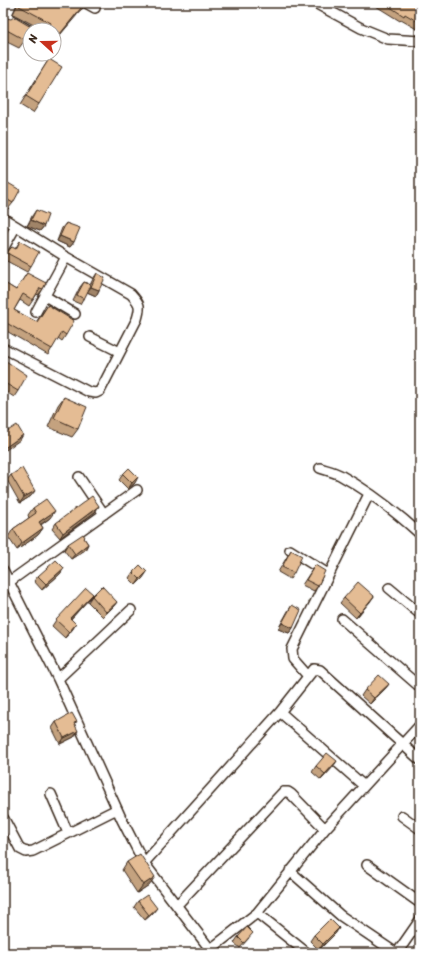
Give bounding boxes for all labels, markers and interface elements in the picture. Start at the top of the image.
north arrow [22,22,62,62]
text: N [23,31,44,46]

